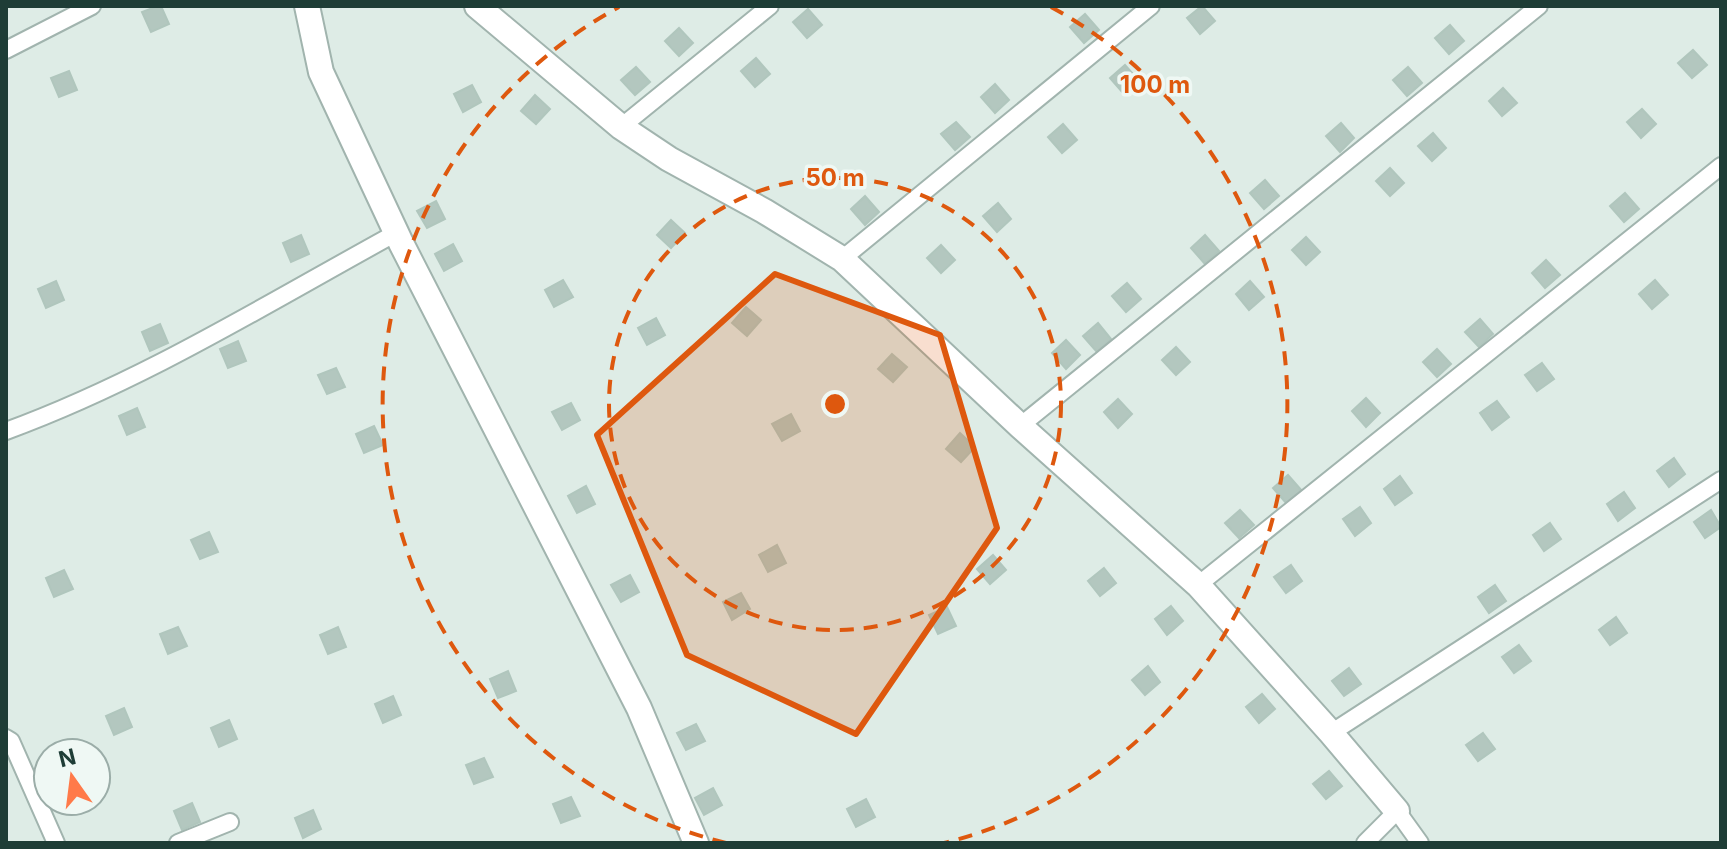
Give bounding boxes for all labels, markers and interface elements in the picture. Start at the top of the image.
text: 100 m [1120,70,1190,99]
text: 50 m [805,163,865,192]
centre of rings [821,390,849,418]
north arrow [32,737,112,817]
text: N [56,743,78,772]

